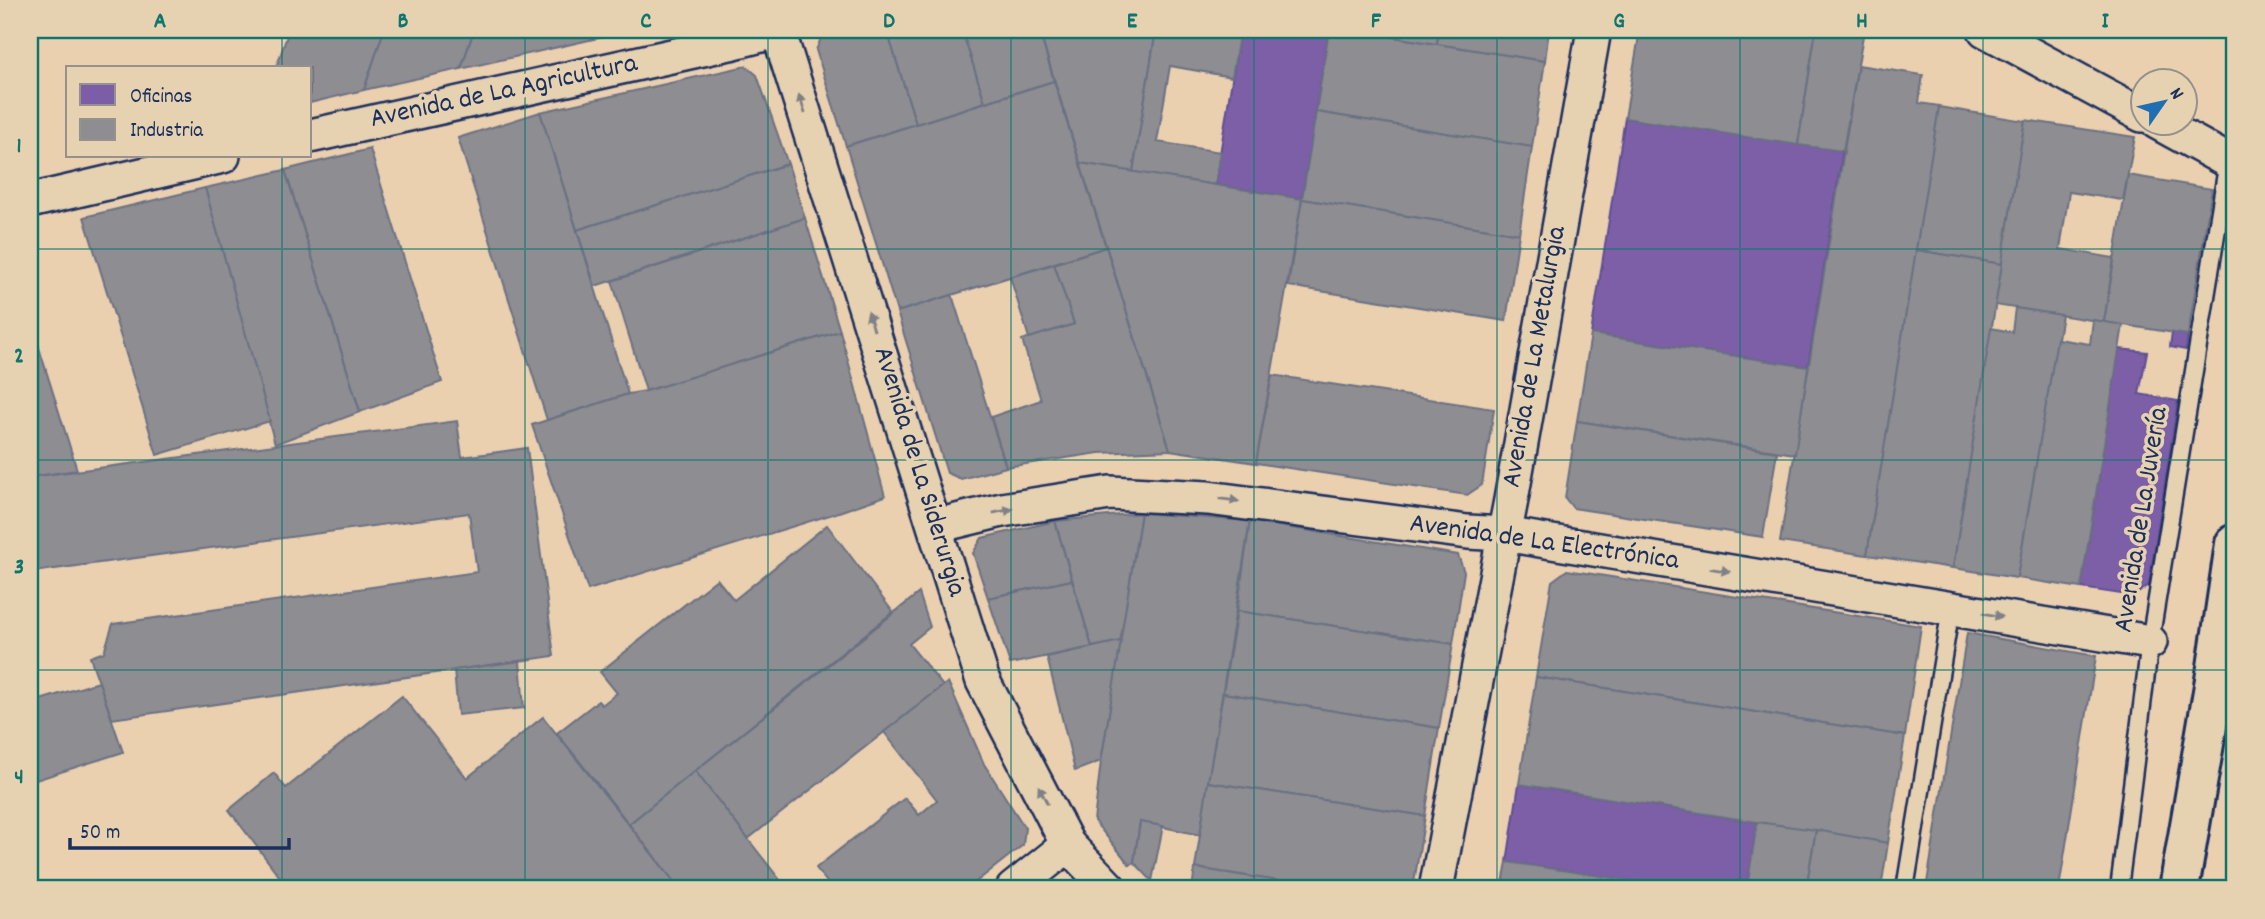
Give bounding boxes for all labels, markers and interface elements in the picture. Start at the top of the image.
text: A [154,6,166,39]
text: B [398,6,409,39]
text: C [640,6,652,39]
text: D [883,6,895,39]
text: E [1127,6,1138,39]
text: F [1371,6,1382,39]
text: G [1613,6,1625,39]
text: H [1856,6,1868,39]
text: I [2101,6,2109,39]
street label: Avenida de La Agricultura [367,45,642,141]
legend [66,66,312,158]
north arrow [2128,66,2198,136]
text: Oficinas [130,83,192,113]
text: N [2161,83,2189,106]
one-way arrow [796,94,807,115]
text: Industria [130,117,204,147]
text: 1 [16,131,22,164]
street label: Avenida de La Metalurgia [1493,222,1579,491]
one-way arrow [865,311,875,332]
text: 2 [14,341,24,374]
street label: Avenida de La Siderurgia [861,342,975,603]
street label: Avenida de La Juvería [2105,404,2181,636]
one-way arrow [1218,495,1240,506]
one-way arrow [992,505,1014,516]
street label: Avenida de La Electrónica [1407,505,1682,583]
text: 3 [14,552,24,585]
one-way arrow [1710,565,1732,576]
one-way arrow [1982,610,2004,621]
text: 4 [14,762,24,795]
one-way arrow [1037,785,1048,805]
scale bar [70,807,289,851]
text: 50 m [80,819,120,849]

